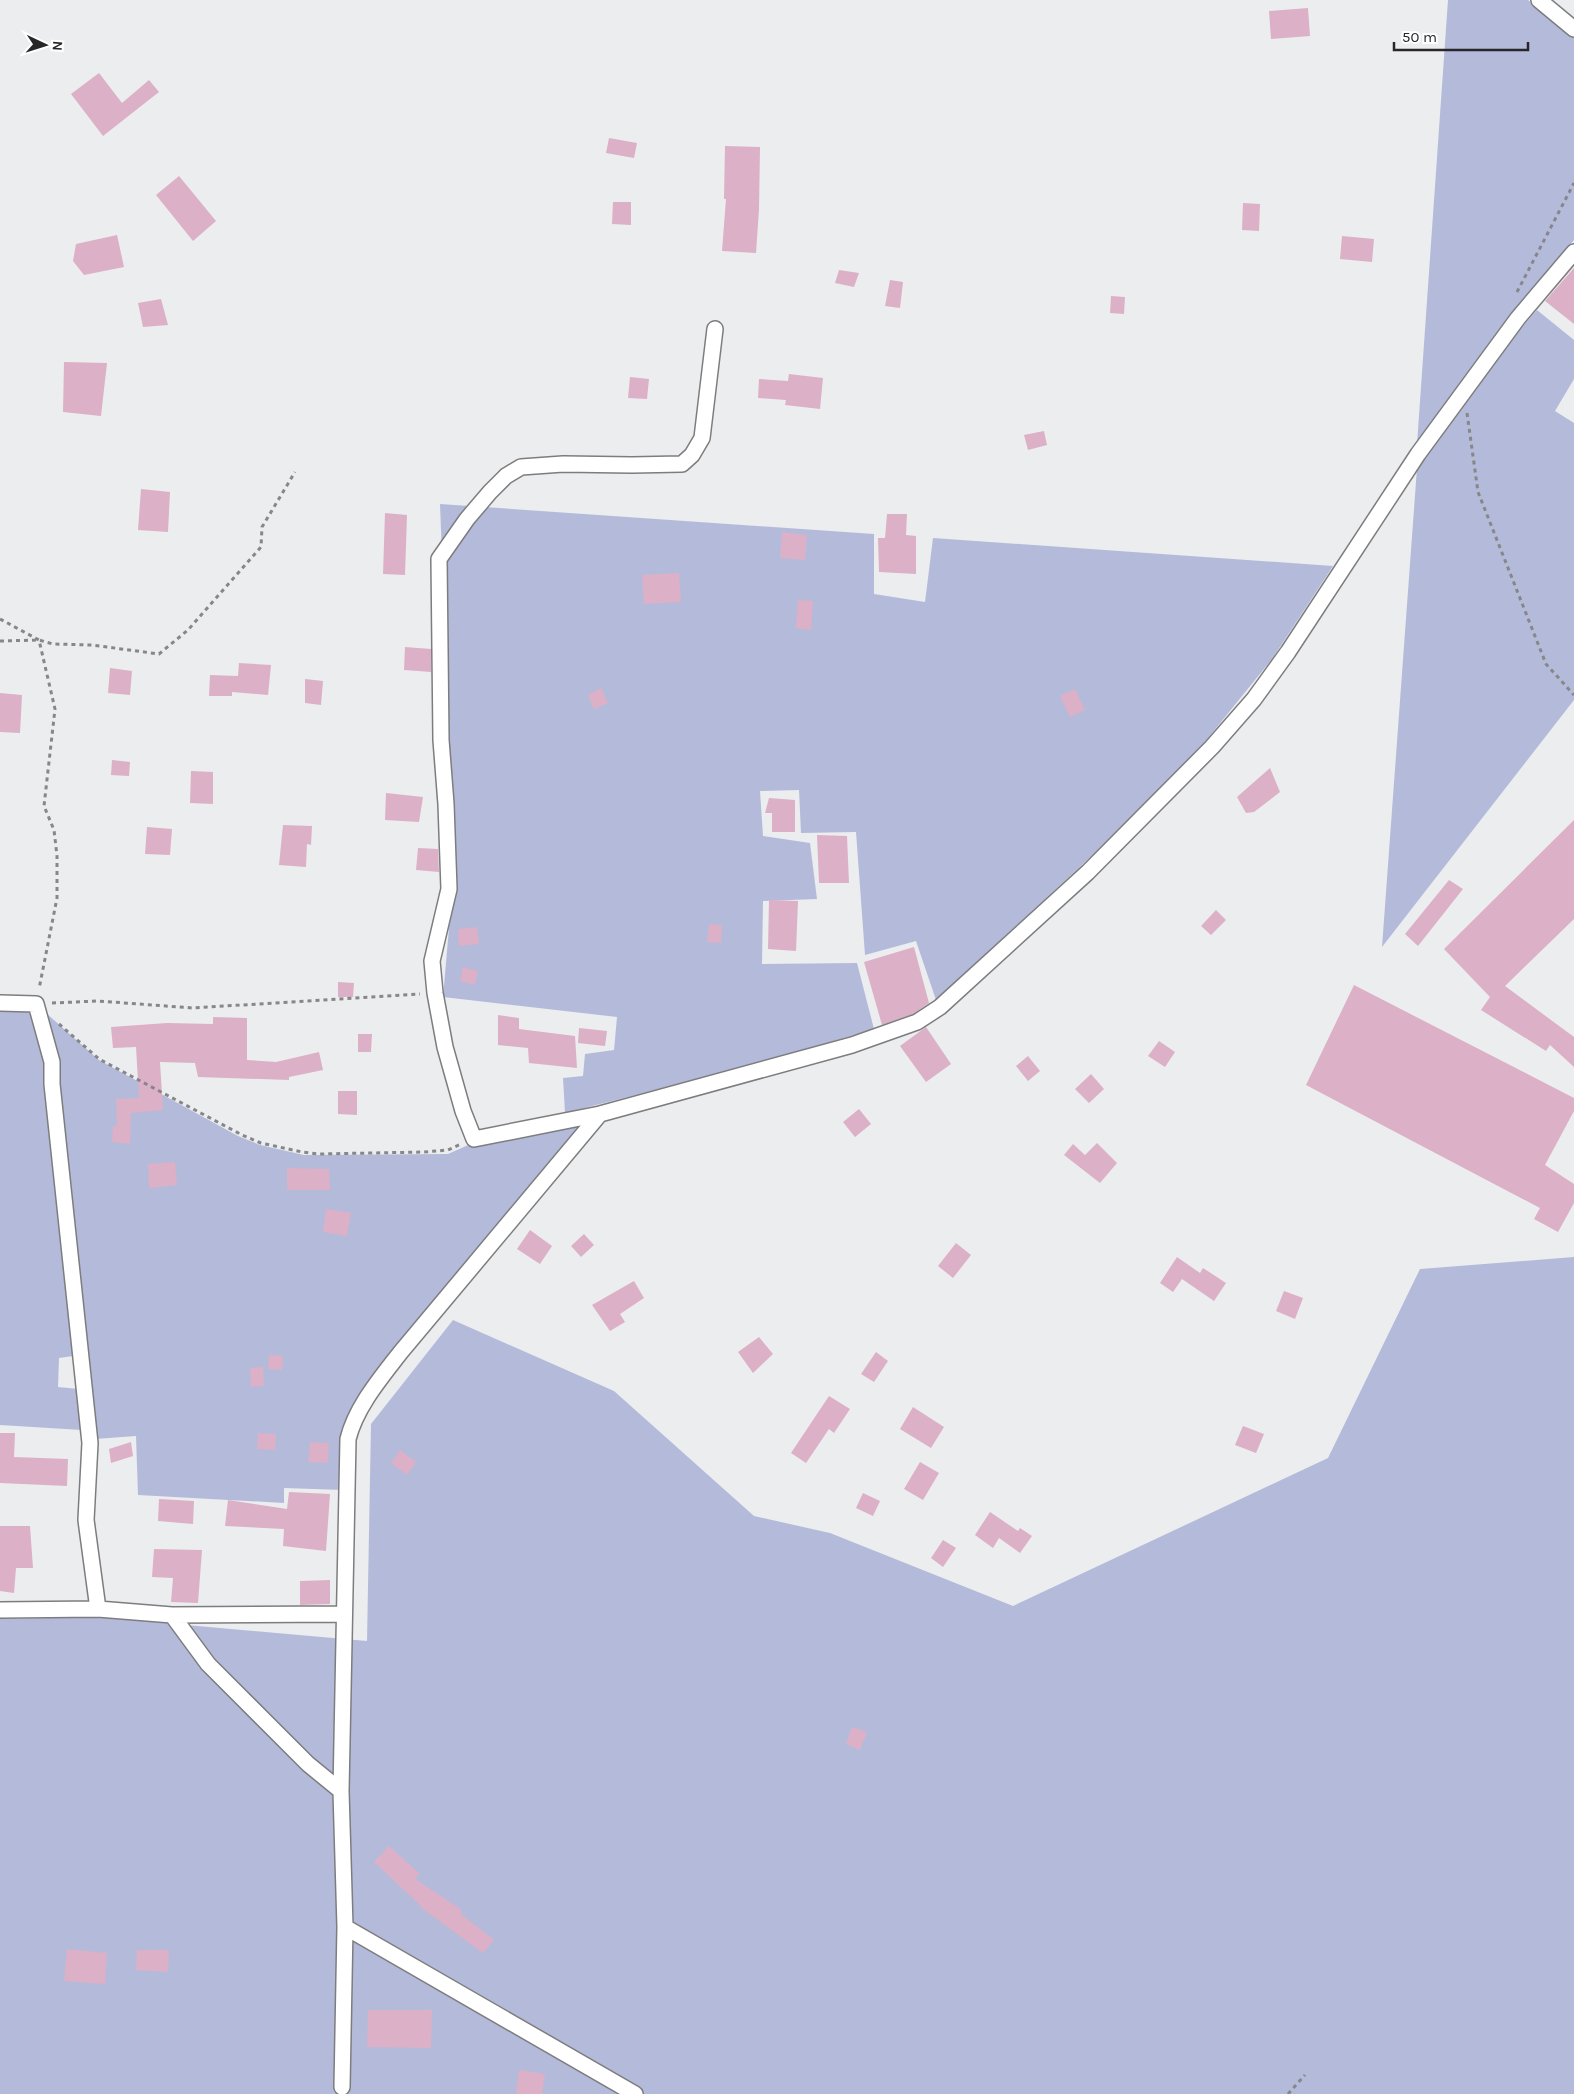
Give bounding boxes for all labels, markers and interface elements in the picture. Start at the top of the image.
north arrow [20,20,70,70]
scale bar [1394,20,1528,52]
text: 50 m [1402,28,1437,46]
text: N [49,40,66,51]

